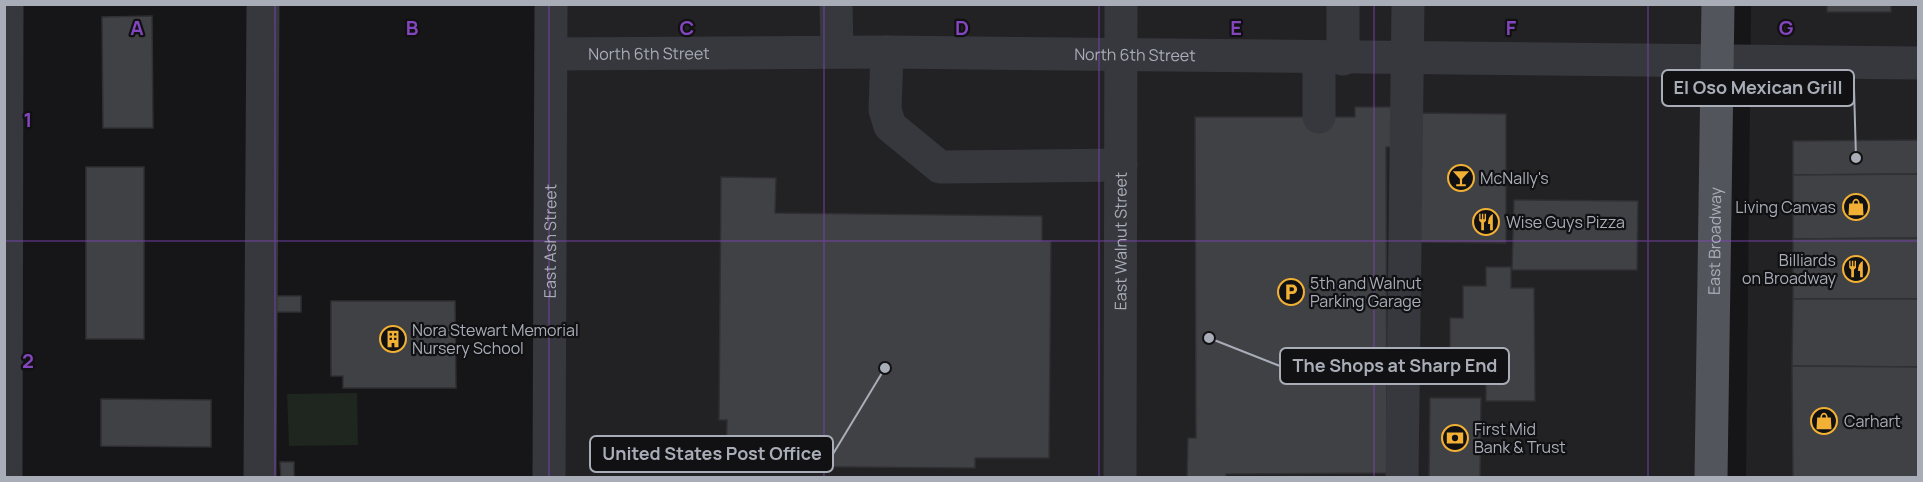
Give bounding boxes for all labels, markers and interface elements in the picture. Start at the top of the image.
text: A [130,14,144,41]
text: B [406,14,419,41]
text: C [680,14,694,41]
text: D [955,14,969,41]
text: E [1230,14,1242,41]
text: F [1506,14,1517,41]
text: G [1779,14,1794,41]
street label: North 6th Street [588,42,710,65]
street label: North 6th Street [1074,43,1196,66]
callout: El Oso Mexican Grill [1662,70,1854,106]
text: El Oso Mexican Grill [1674,75,1842,99]
text: 1 [24,106,32,133]
bar icon: McNally's [1446,163,1476,193]
place label: McNally's [1480,167,1549,189]
street label: East Walnut Street [1109,172,1132,310]
street label: East Ash Street [539,184,561,298]
street label: East Broadway [1703,186,1726,295]
shop icon: Living Canvas [1841,192,1871,222]
place label: Living Canvas [1735,196,1836,218]
restaurant icon: Wise Guys Pizza [1471,207,1501,237]
place label: Wise Guys Pizza [1506,211,1625,233]
place label: Billiards on Broadway [1742,249,1837,289]
restaurant icon: Billiards on Broadway [1841,254,1871,284]
place label: 5th and Walnut Parking Garage [1310,272,1422,312]
parking icon: 5th and Walnut Parking Garage [1276,277,1306,307]
place label: Nora Stewart Memorial Nursery School [412,319,579,359]
building icon: Nora Stewart Memorial Nursery School [378,324,408,354]
text: 2 [22,347,34,374]
callout: The Shops at Sharp End [1280,348,1509,384]
text: The Shops at Sharp End [1293,353,1497,377]
shop icon: Carhart [1809,406,1839,436]
place label: Carhart [1844,410,1901,432]
place label: First Mid Bank & Trust [1474,418,1566,458]
bank icon: First Mid Bank & Trust [1440,423,1470,453]
callout: United States Post Office [590,436,833,472]
text: United States Post Office [602,441,822,465]

